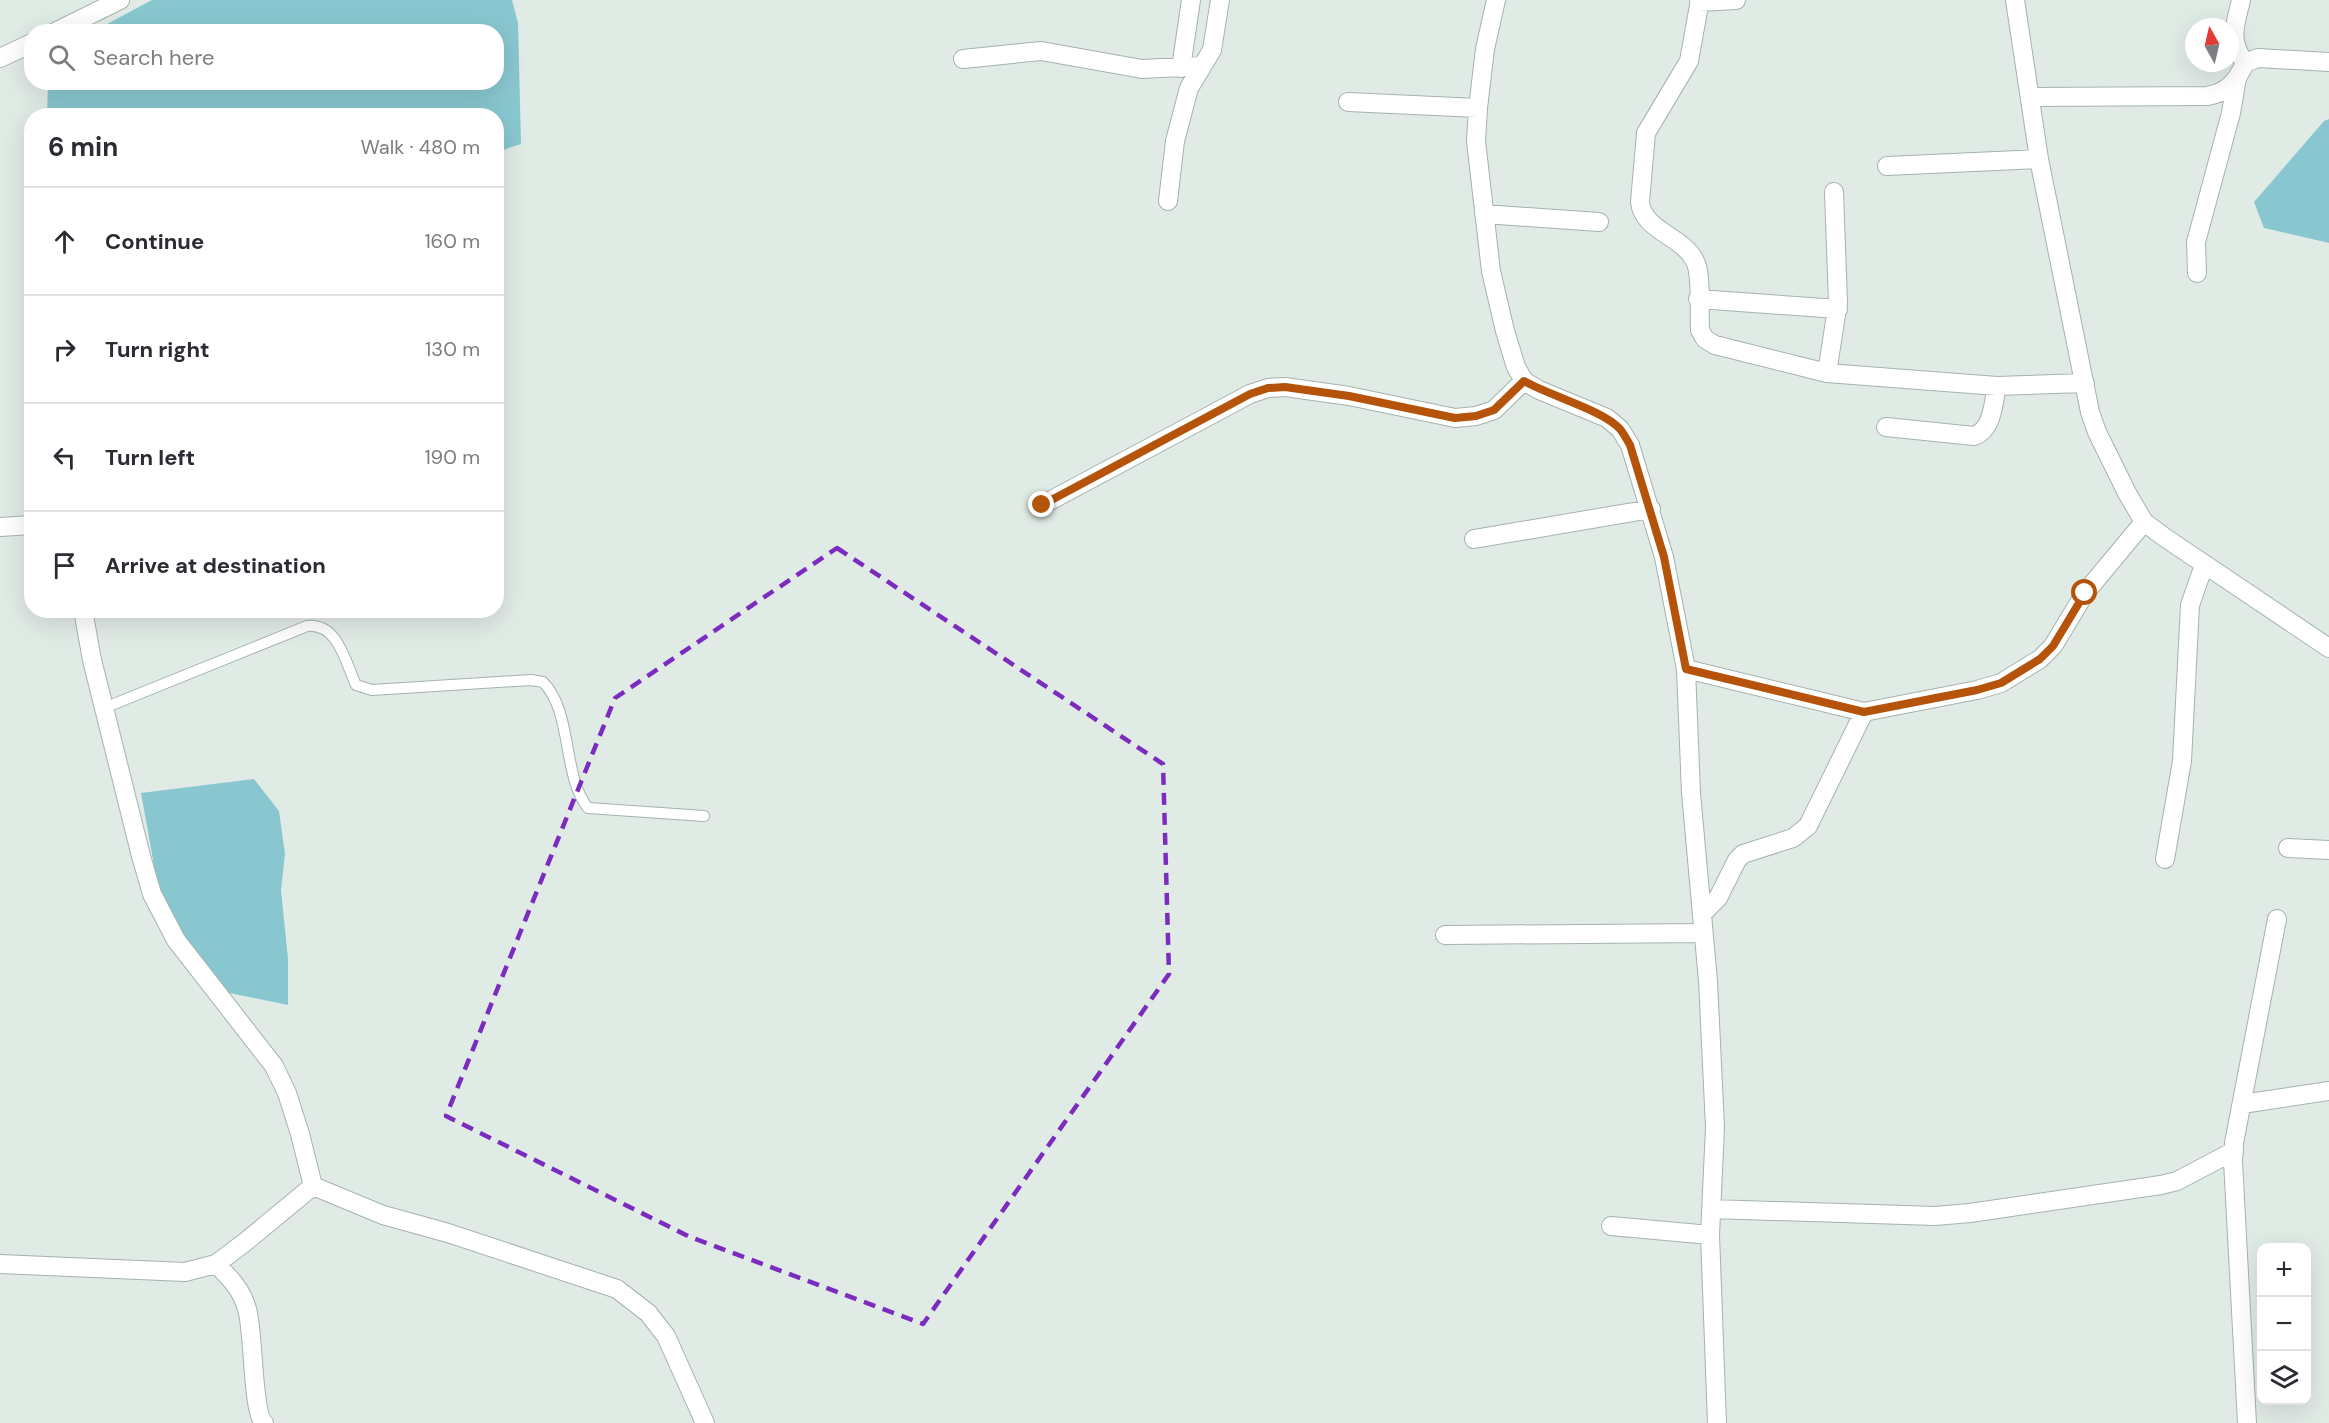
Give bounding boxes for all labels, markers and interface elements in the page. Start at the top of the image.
north arrow [2185,18,2239,72]
search box [24,24,504,90]
icon: search [45,41,78,74]
text: Search here [93,43,214,72]
text: 6 min [48,130,118,164]
text: Walk · 480 m [360,134,480,160]
icon: ahead [48,225,81,258]
text: Continue [105,227,204,256]
text: 160 m [424,228,480,254]
icon: right [48,333,81,366]
text: Turn right [105,335,210,364]
text: 130 m [425,336,480,362]
icon: left [48,441,81,474]
text: Turn left [105,443,195,472]
text: 190 m [424,444,480,470]
route end [1028,491,1054,517]
icon: arrive [48,549,81,582]
text: Arrive at destination [105,551,326,580]
route start [2071,579,2097,605]
map controls [2257,1243,2311,1405]
button: + [2257,1243,2311,1297]
button: − [2257,1297,2311,1351]
button: layers [2257,1351,2311,1405]

